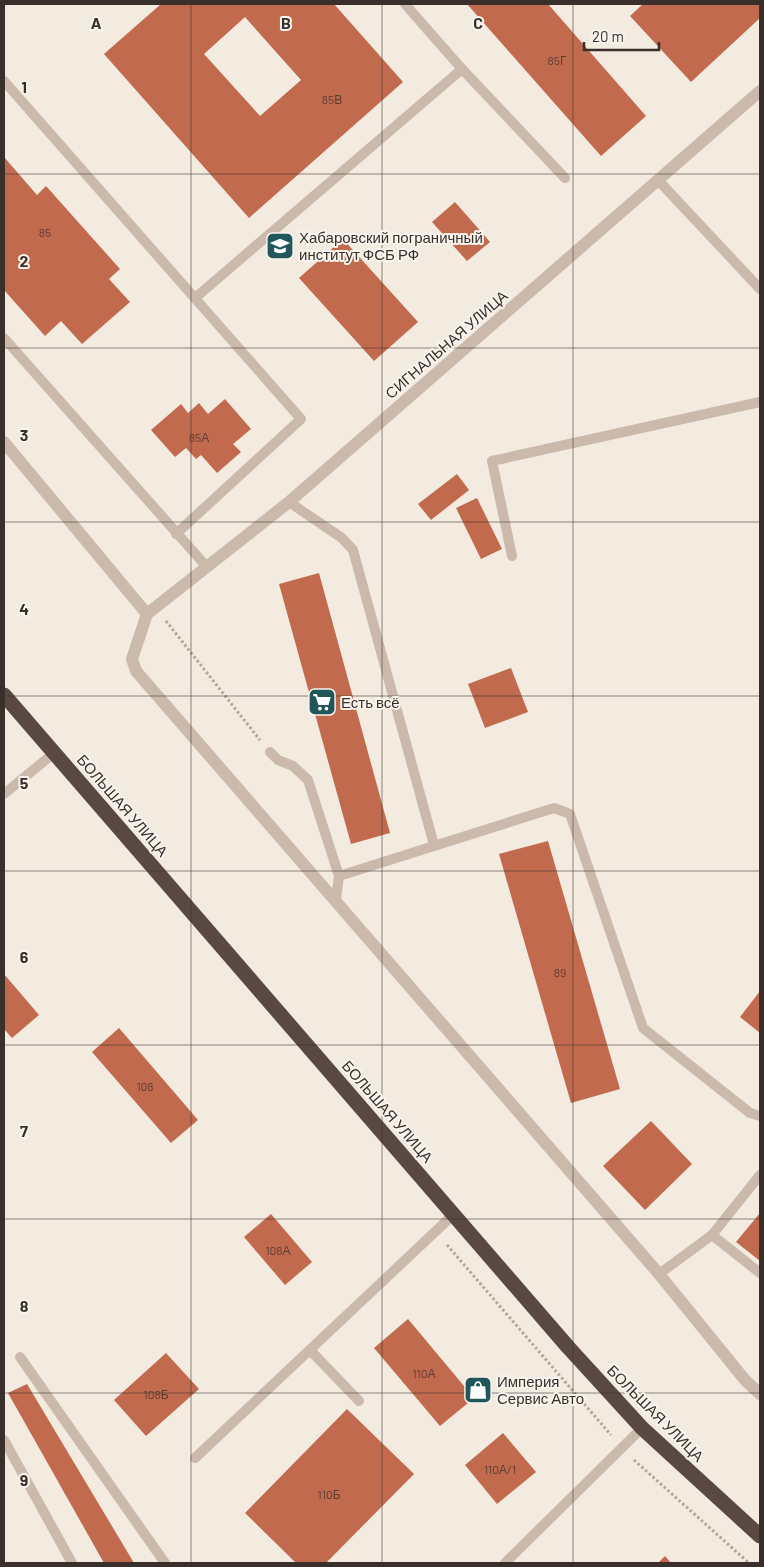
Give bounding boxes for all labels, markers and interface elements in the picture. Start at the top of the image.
text: A [91,13,102,32]
text: B [281,13,291,32]
text: C [473,13,483,32]
scale bar [584,20,659,52]
text: 20 m [592,27,624,45]
house number: 85Г [548,53,567,67]
text: 1 [21,77,27,96]
house number: 85В [322,92,342,106]
house number: 85 [39,225,51,239]
place label: Хабаровский пограничный институт ФСБ РФ [299,228,483,263]
school or university icon: Хабаровский пограничный институт ФСБ РФ [265,231,295,261]
text: 2 [20,251,29,270]
street label: СИГНАЛЬНАЯ УЛИЦА [381,286,511,402]
text: 3 [20,425,28,444]
house number: 85А [189,430,209,444]
text: 4 [19,599,29,618]
supermarket icon: Есть всё [307,687,337,717]
place label: Есть всё [341,693,400,711]
street label: БОЛЬШАЯ УЛИЦА [74,750,172,860]
text: 5 [20,773,29,792]
text: 6 [20,947,29,966]
house number: 89 [554,965,566,979]
street label: БОЛЬШАЯ УЛИЦА [339,1056,437,1166]
house number: 108 [136,1079,154,1093]
text: 7 [20,1121,28,1140]
house number: 108А [265,1243,291,1257]
text: 8 [20,1296,29,1315]
street label: БОЛЬШАЯ УЛИЦА [604,1361,708,1465]
house number: 110А [412,1366,436,1380]
place label: Империя Сервис Авто [497,1372,584,1407]
shop icon: Империя Сервис Авто [463,1375,493,1405]
house number: 108Б [143,1387,169,1401]
house number: 110А/1 [484,1462,516,1476]
text: 9 [20,1470,28,1489]
house number: 110Б [317,1487,341,1501]

